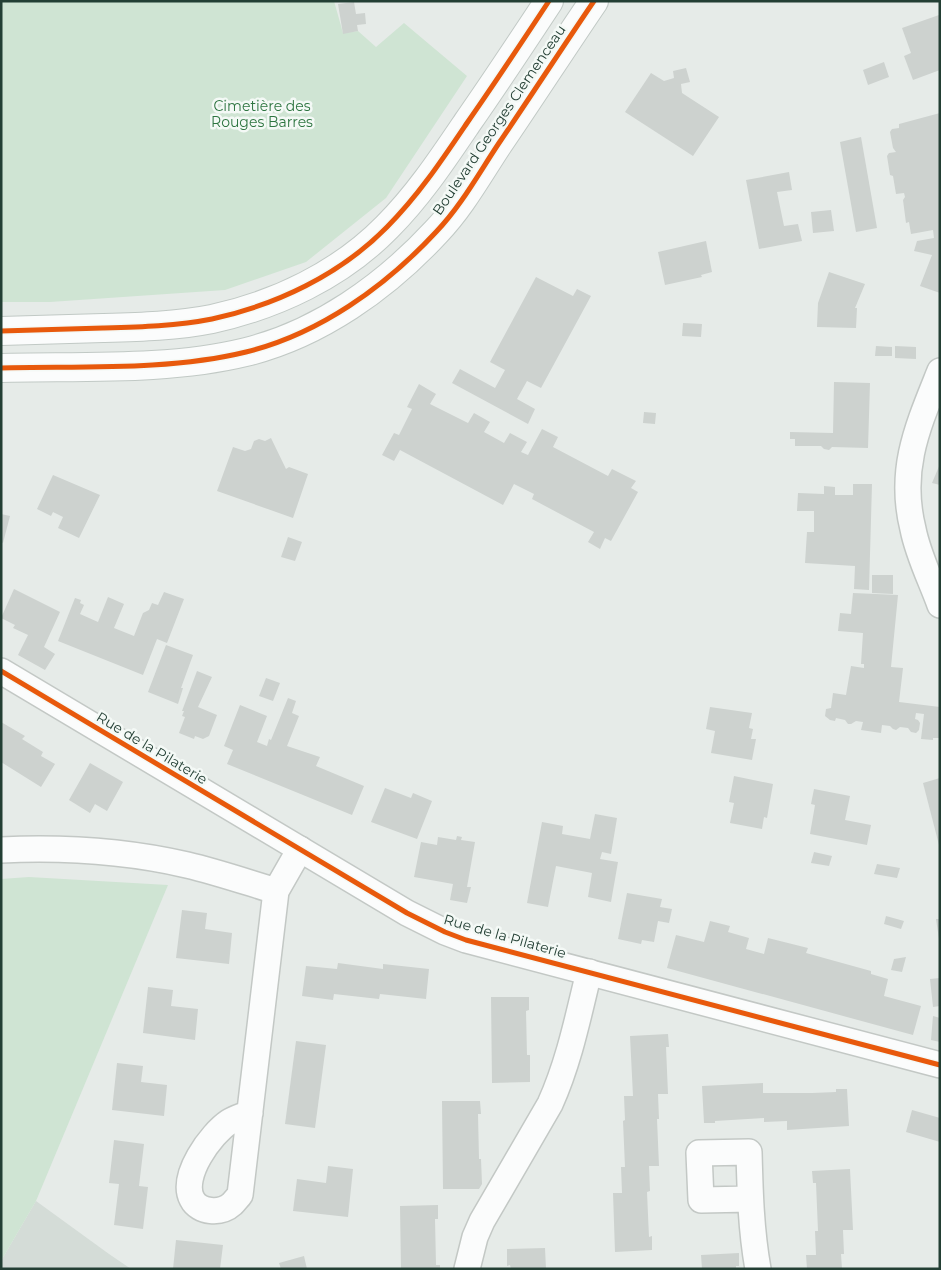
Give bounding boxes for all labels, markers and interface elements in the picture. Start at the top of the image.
street label: Boulevard Georges Clemenceau [428,21,570,219]
park label: Cimetière des Rouges Barres [211,97,313,131]
street label: Rue de la Pilaterie [93,708,211,788]
street label: Rue de la Pilaterie [442,910,568,962]

